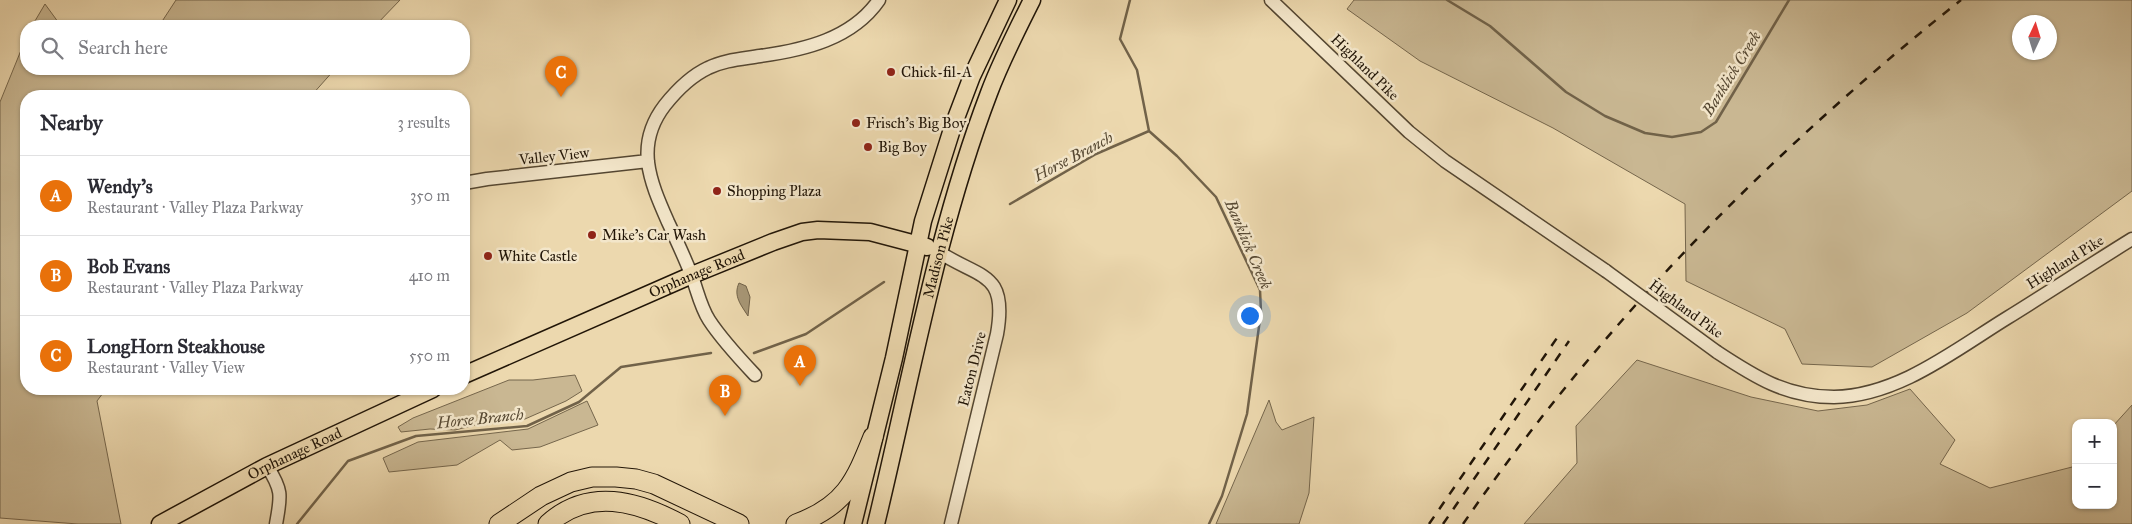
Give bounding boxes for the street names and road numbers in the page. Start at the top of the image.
street label: Highland Pike [1327,30,1403,104]
street label: Valley View [517,143,590,169]
street label: Madison Pike [919,214,957,300]
street label: Highland Pike [2023,231,2107,293]
street label: Orphanage Road [646,245,748,302]
street label: Highland Pike [1645,276,1727,342]
street label: Eaton Drive [954,330,990,408]
street label: Orphanage Road [244,423,345,484]

